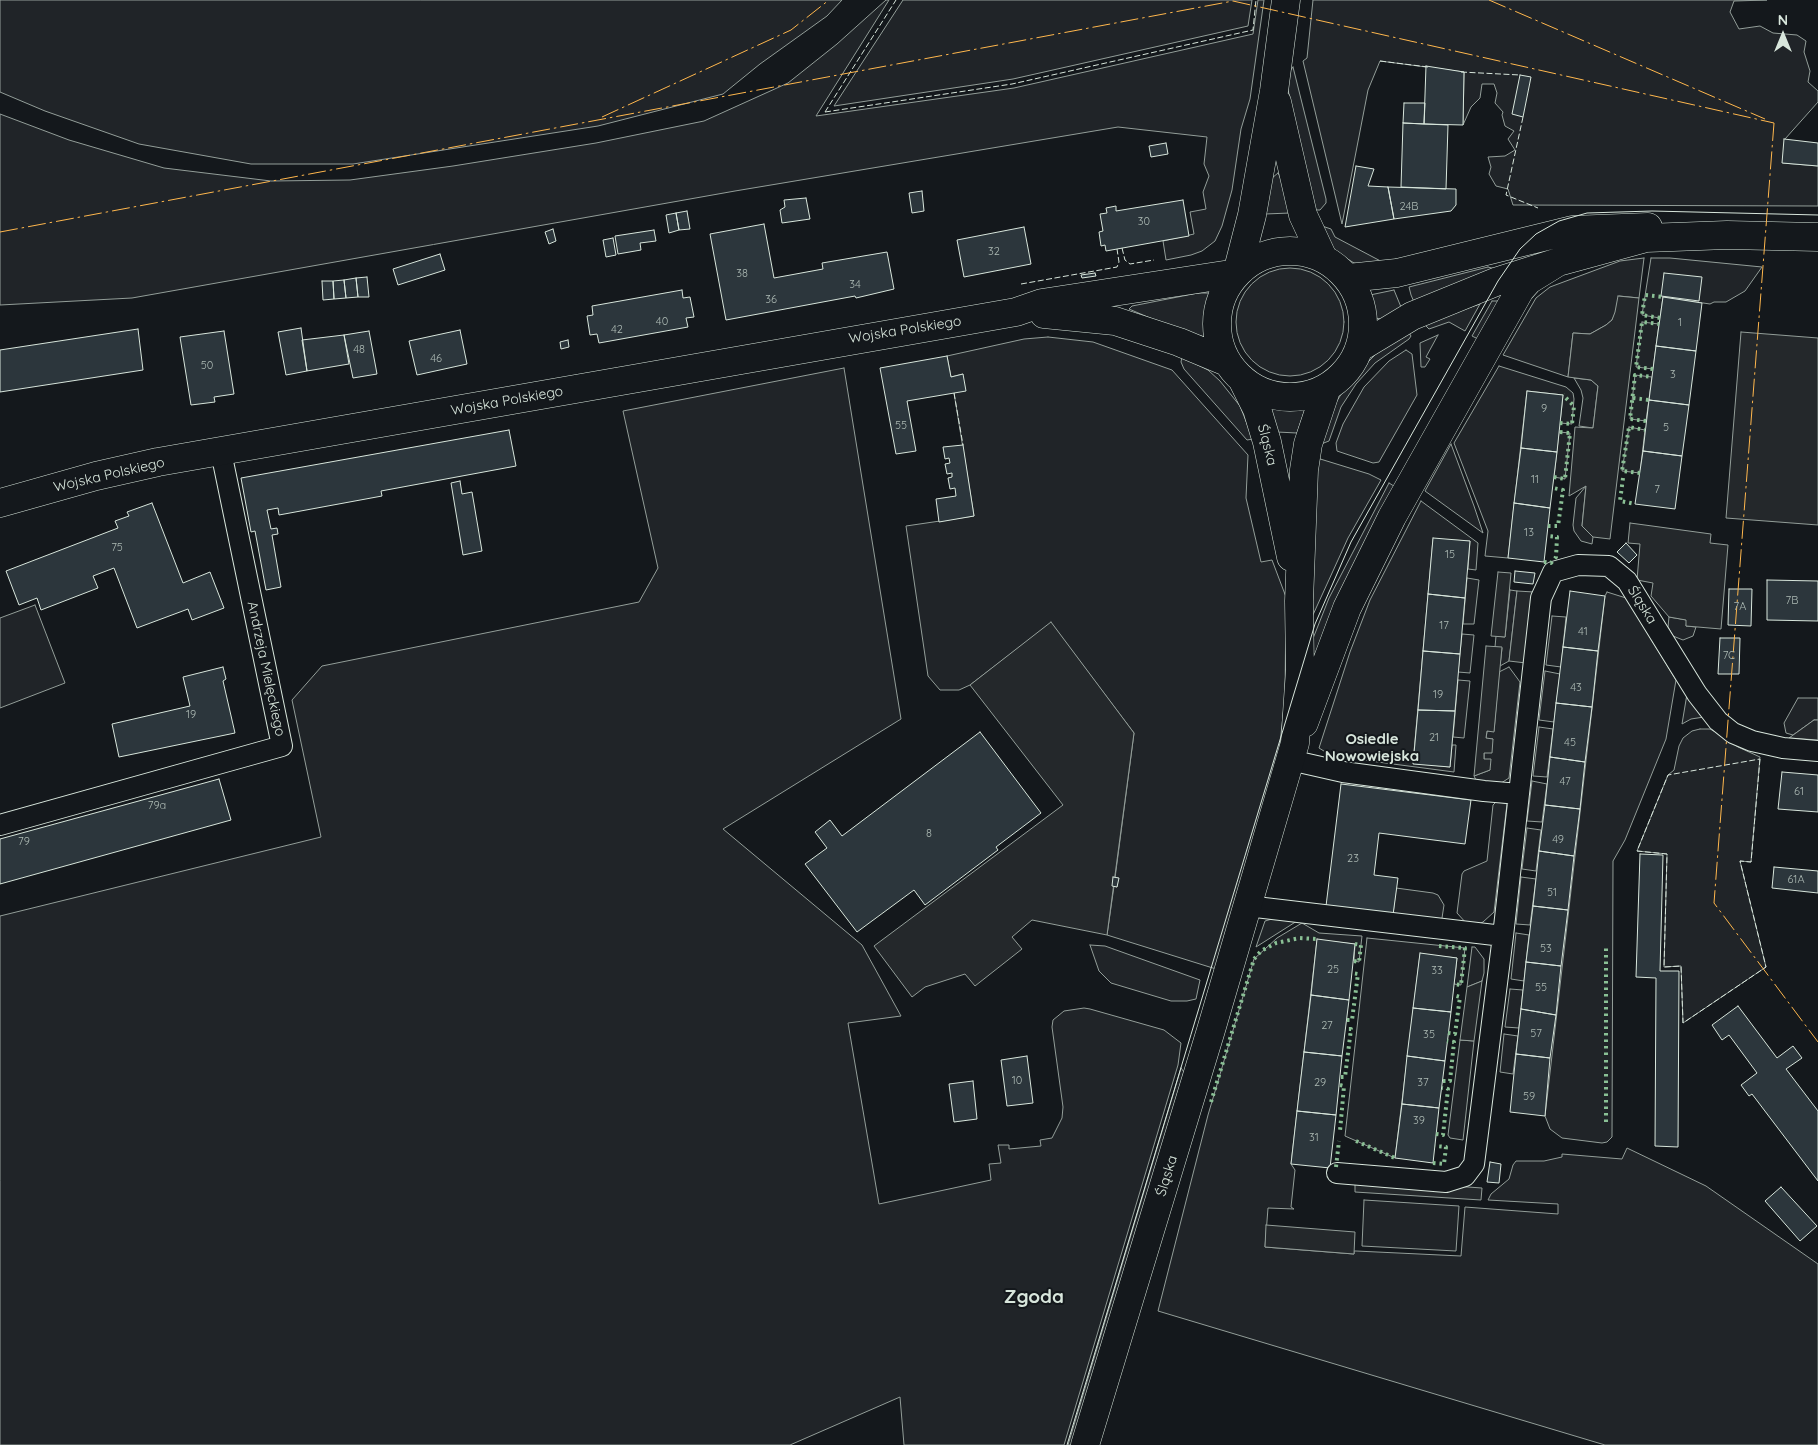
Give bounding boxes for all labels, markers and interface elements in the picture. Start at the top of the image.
north arrow [1758,10,1808,60]
text: N [1778,11,1788,29]
house number: 24B [1400,200,1418,214]
house number: 30 [1138,215,1150,229]
house number: 32 [988,245,1000,259]
house number: 38 [736,267,748,281]
house number: 34 [849,278,861,292]
house number: 36 [765,293,777,307]
street label: Wojska Polskiego [848,313,962,347]
house number: 40 [656,315,668,329]
house number: 1 [1678,316,1682,330]
house number: 42 [611,323,623,337]
house number: 48 [353,343,365,357]
house number: 46 [430,352,442,366]
house number: 50 [201,359,213,373]
house number: 3 [1670,368,1676,382]
street label: Wojska Polskiego [450,383,564,419]
house number: 9 [1541,402,1547,416]
house number: 55 [895,419,907,433]
house number: 5 [1663,421,1669,435]
street label: Śląska [1254,423,1280,467]
street label: Wojska Polskiego [52,454,166,496]
house number: 11 [1531,473,1539,487]
house number: 7 [1654,483,1660,497]
house number: 13 [1524,526,1534,540]
house number: 75 [111,541,123,555]
house number: 15 [1445,548,1455,562]
street label: Śląska [1624,583,1660,627]
house number: 7B [1786,594,1798,608]
street label: Andrzeja Mielęckiego [243,600,289,738]
house number: 7A [1734,600,1746,614]
house number: 17 [1439,619,1449,633]
house number: 41 [1578,625,1588,639]
house number: 7C [1723,649,1735,663]
house number: 43 [1570,681,1582,695]
house number: 19 [1433,688,1443,702]
house number: 19 [186,708,196,722]
district label: Osiedle Nowowiejska [1325,730,1419,765]
house number: 21 [1429,731,1439,745]
house number: 45 [1564,736,1576,750]
house number: 47 [1559,775,1571,789]
house number: 61 [1794,785,1804,799]
house number: 79a [148,799,166,813]
house number: 8 [926,827,932,841]
house number: 49 [1552,833,1564,847]
house number: 79 [18,835,30,849]
house number: 23 [1347,852,1359,866]
house number: 61A [1787,873,1805,887]
house number: 51 [1547,886,1557,900]
house number: 53 [1540,942,1552,956]
house number: 25 [1327,963,1339,977]
house number: 33 [1431,964,1443,978]
house number: 55 [1535,981,1547,995]
house number: 27 [1321,1019,1333,1033]
house number: 57 [1530,1027,1542,1041]
house number: 35 [1423,1028,1435,1042]
house number: 10 [1012,1074,1022,1088]
house number: 29 [1314,1076,1326,1090]
house number: 37 [1417,1076,1429,1090]
house number: 59 [1523,1090,1535,1104]
house number: 39 [1413,1114,1425,1128]
house number: 31 [1309,1131,1319,1145]
street label: Śląska [1153,1153,1181,1199]
district label: Zgoda [1004,1286,1064,1308]

